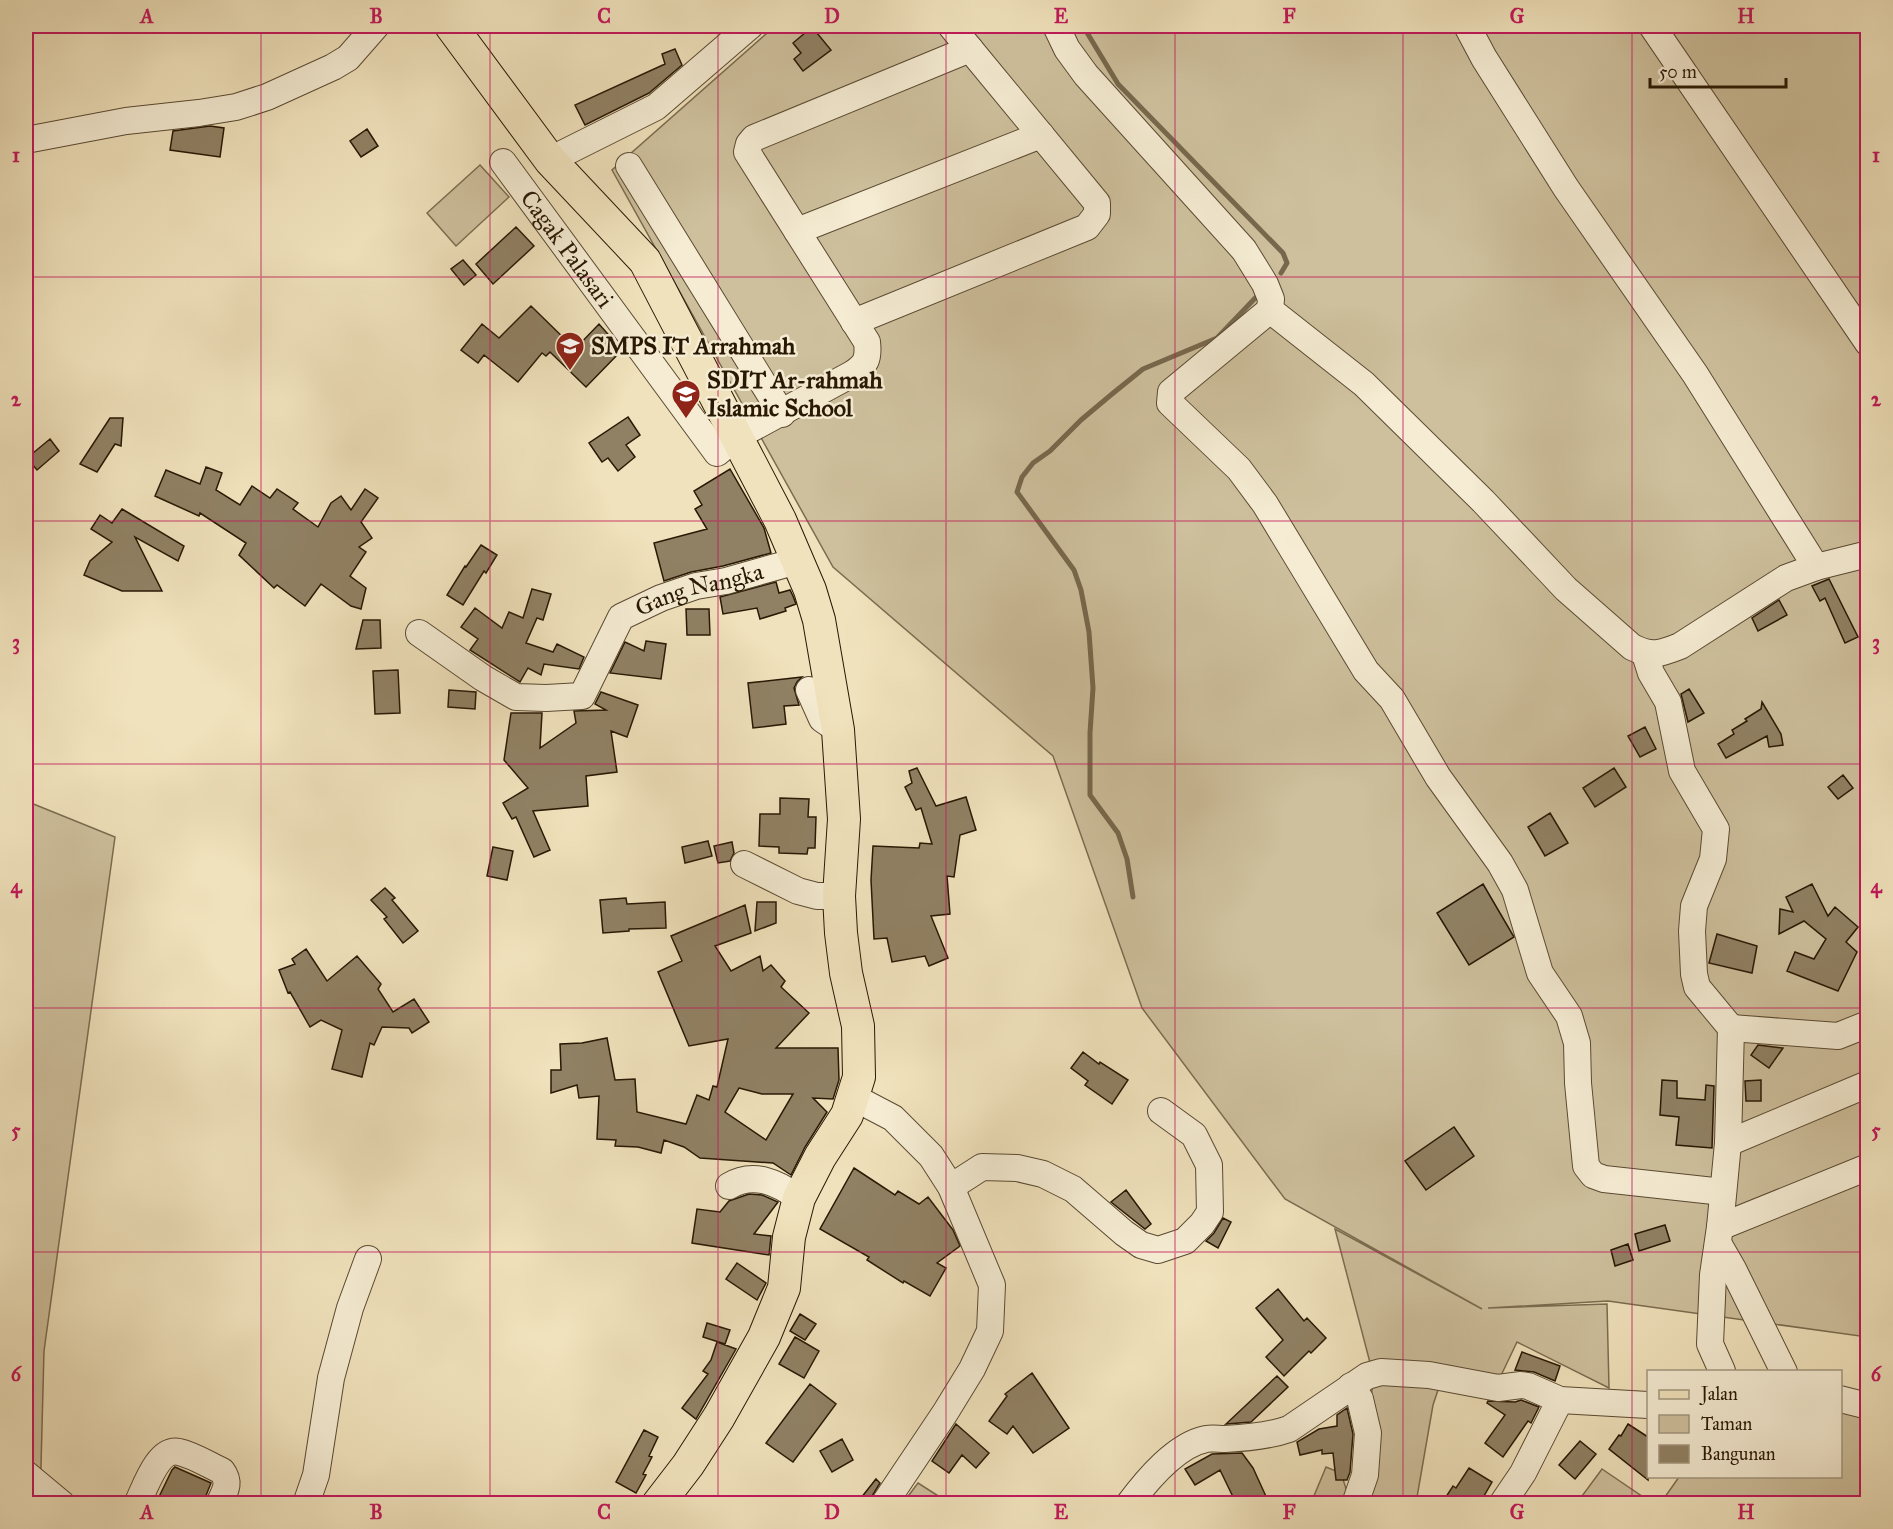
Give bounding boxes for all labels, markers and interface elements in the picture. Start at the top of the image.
text: A [138,4,154,28]
text: B [369,4,383,28]
text: C [597,4,611,28]
text: D [824,4,840,28]
text: E [1054,4,1069,28]
text: F [1282,4,1296,28]
text: G [1510,4,1525,28]
text: H [1737,4,1755,28]
scale bar [1650,51,1786,89]
text: 50 m [1659,61,1697,83]
text: 1 [12,143,20,167]
text: 1 [1872,143,1880,167]
street label: Cagak Palasari [514,184,620,314]
school or university icon: SMPS IT Arrahmah [554,330,586,372]
place label: SMPS IT Arrahmah [591,331,796,361]
place label: SDIT Ar-rahmah Islamic School [707,365,883,423]
school or university icon: SDIT Ar-rahmah Islamic School [670,378,702,420]
text: 2 [11,387,22,411]
text: 2 [1871,387,1882,411]
street label: Gang Nangka [630,556,768,623]
text: 3 [12,630,20,655]
text: 3 [1872,630,1880,655]
text: 4 [10,874,22,899]
text: 4 [1870,874,1882,899]
text: 5 [11,1118,21,1142]
text: 5 [1871,1118,1881,1142]
text: 6 [11,1362,23,1386]
text: 6 [1871,1362,1883,1386]
legend [1647,1370,1842,1478]
text: Jalan [1699,1383,1738,1406]
text: Taman [1701,1413,1753,1435]
text: Bangunan [1701,1443,1776,1466]
text: A [138,1500,154,1524]
text: B [369,1500,383,1524]
text: C [597,1500,611,1524]
text: D [824,1500,840,1524]
text: E [1054,1500,1069,1524]
text: F [1282,1500,1296,1524]
text: G [1510,1500,1525,1524]
text: H [1737,1500,1755,1524]

